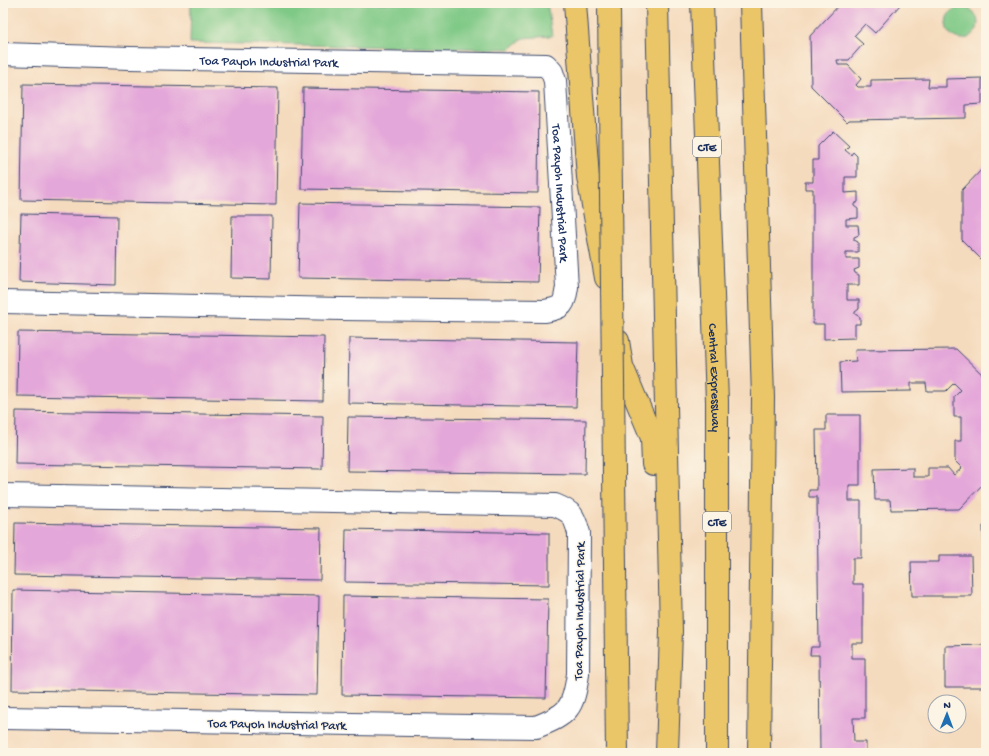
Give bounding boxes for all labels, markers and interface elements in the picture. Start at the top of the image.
street label: Toa Payoh Industrial Park [199,54,339,72]
street label: Toa Payoh Industrial Park [547,123,571,264]
road number: CTE [693,137,721,157]
street label: Central Expressway [704,323,722,433]
road number: CTE [703,512,731,532]
street label: Toa Payoh Industrial Park [572,541,589,681]
north arrow [927,694,967,734]
text: N [943,700,951,712]
street label: Toa Payoh Industrial Park [207,717,347,734]

